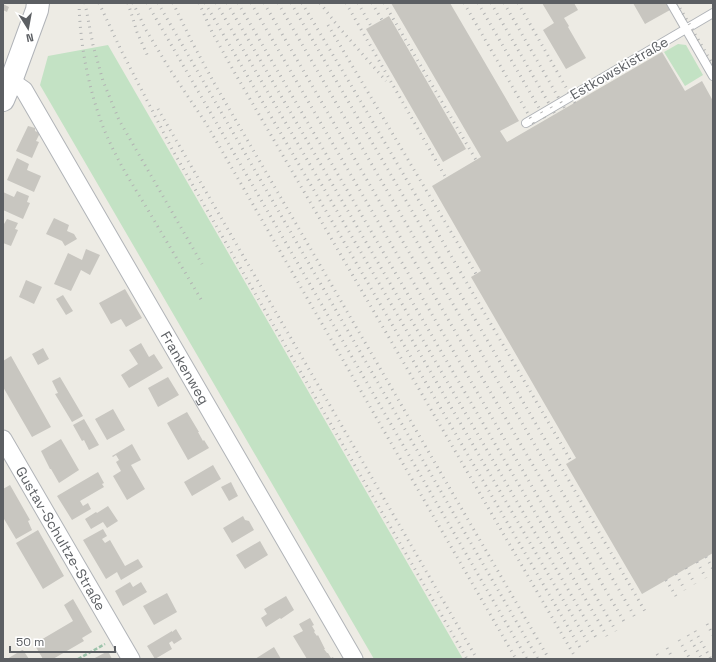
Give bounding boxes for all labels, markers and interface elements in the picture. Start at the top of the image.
north arrow [8,8,48,48]
text: N [25,30,35,45]
street label: Estkowskistraße [567,33,671,103]
street label: Frankenweg [157,328,213,408]
street label: Gustav-Schultze-Straße [12,463,110,614]
scale bar [10,628,115,654]
text: 50 m [16,634,44,650]

